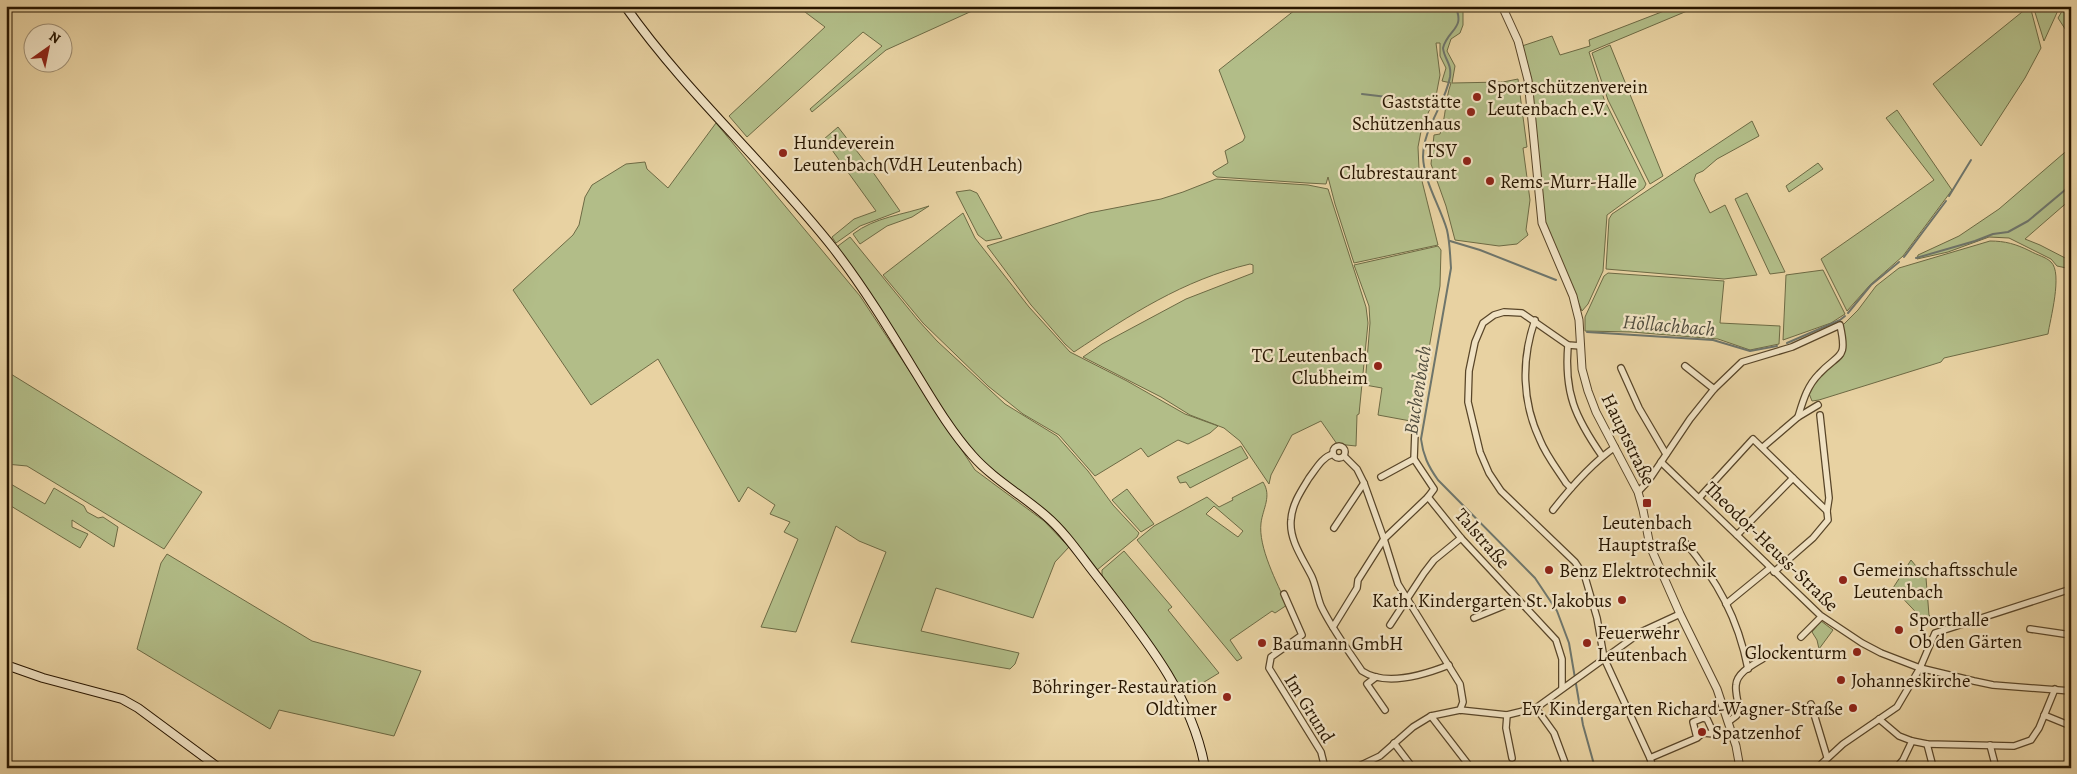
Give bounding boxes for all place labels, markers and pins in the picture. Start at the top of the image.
place label: Sportschützenverein Leutenbach e.V. [1487,74,1648,122]
place label: Gaststätte Schützenhaus [1352,89,1461,137]
marker: Sportschützenverein Leutenbach e.V. [1471,91,1483,103]
marker: Gaststätte Schützenhaus [1465,106,1477,118]
place label: Hundeverein Leutenbach(VdH Leutenbach) [793,130,1023,178]
place label: TSV Clubrestaurant [1339,138,1457,186]
marker: Hundeverein Leutenbach(VdH Leutenbach) [777,147,789,159]
marker: TSV Clubrestaurant [1461,155,1473,167]
place label: Rems-Murr-Halle [1500,169,1637,195]
marker: Rems-Murr-Halle [1484,175,1496,187]
place label: TC Leutenbach Clubheim [1252,343,1368,391]
marker: TC Leutenbach Clubheim [1372,360,1384,372]
marker: Leutenbach Hauptstraße [1641,497,1653,509]
place label: Leutenbach Hauptstraße [1598,510,1696,558]
place label: Gemeinschaftsschule Leutenbach [1853,557,2018,605]
place label: Benz Elektrotechnik [1559,558,1717,584]
marker: Benz Elektrotechnik [1543,564,1555,576]
marker: Gemeinschaftsschule Leutenbach [1837,574,1849,586]
place label: Kath. Kindergarten St. Jakobus [1372,588,1612,614]
marker: Kath. Kindergarten St. Jakobus [1616,594,1628,606]
place label: Sporthalle Ob den Gärten [1909,607,2022,655]
place label: Feuerwehr Leutenbach [1597,620,1687,668]
marker: Sporthalle Ob den Gärten [1893,624,1905,636]
place label: Baumann GmbH [1272,631,1403,657]
marker: Baumann GmbH [1256,637,1268,649]
marker: Feuerwehr Leutenbach [1581,637,1593,649]
place label: Glockenturm [1745,640,1847,666]
marker: Glockenturm [1851,646,1863,658]
place label: Johanneskirche [1851,668,1971,694]
place label: Böhringer-Restauration Oldtimer [1032,674,1217,722]
marker: Johanneskirche [1835,674,1847,686]
marker: Böhringer-Restauration Oldtimer [1221,691,1233,703]
place label: Ev. Kindergarten Richard-Wagner-Straße [1522,696,1843,722]
marker: Ev. Kindergarten Richard-Wagner-Straße [1847,702,1859,714]
place label: Spatzenhof [1712,720,1803,746]
marker: Spatzenhof [1696,726,1708,738]

